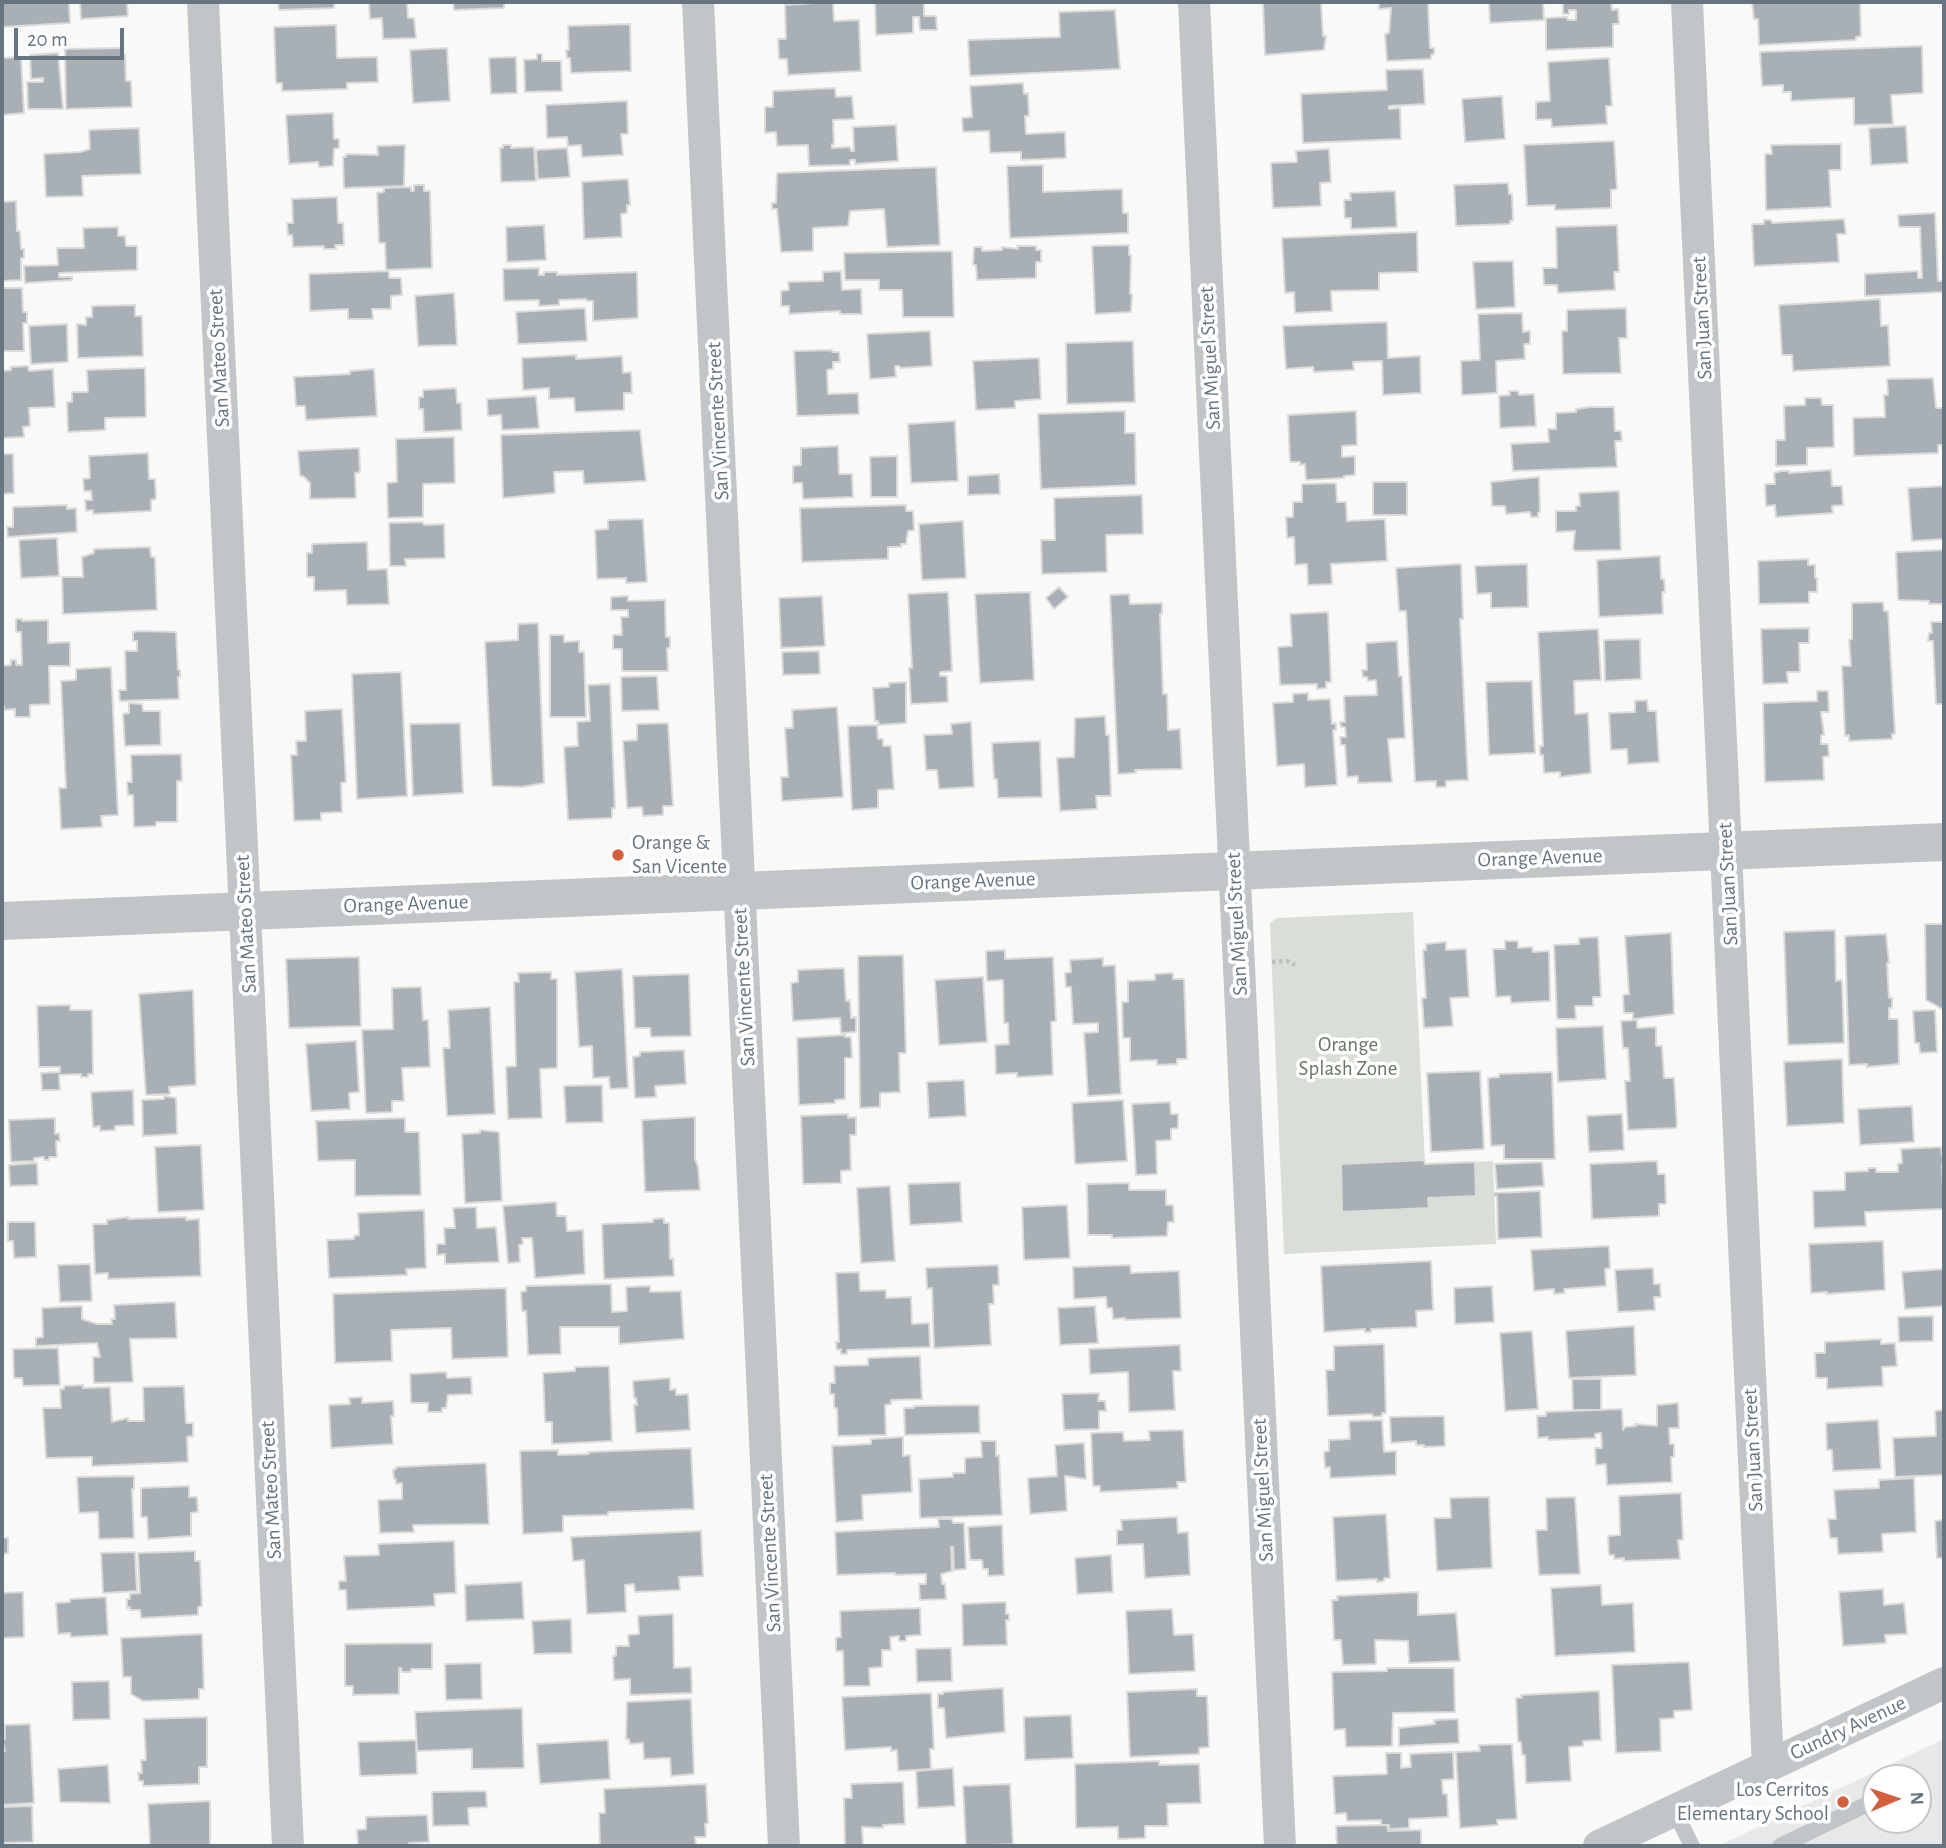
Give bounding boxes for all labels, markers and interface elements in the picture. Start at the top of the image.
scale bar [18,14,128,58]
text: 20 m [27,29,68,50]
street label: San Juan Street [1686,256,1718,380]
street label: San Miguel Street [1194,286,1226,430]
street label: San Mateo Street [203,288,235,428]
street label: San Vincente Street [701,341,735,501]
street label: San Juan Street [1712,822,1744,946]
place label: Orange & San Vicente [632,830,727,880]
street label: Orange Avenue [1477,843,1603,873]
marker: Orange & San Vicente [610,847,626,863]
street label: San Miguel Street [1221,852,1253,996]
street label: San Mateo Street [230,854,262,994]
street label: Orange Avenue [910,866,1036,896]
street label: Orange Avenue [343,889,469,919]
street label: San Vincente Street [727,907,761,1067]
park label: Orange Splash Zone [1299,1032,1397,1082]
street label: San Juan Street [1737,1388,1769,1512]
street label: San Miguel Street [1247,1418,1279,1562]
street label: San Mateo Street [255,1420,287,1560]
street label: San Vincente Street [753,1473,787,1633]
street label: Gundry Avenue [1786,1690,1910,1766]
north arrow [1862,1764,1932,1834]
place label: Los Cerritos Elementary School [1677,1777,1829,1827]
text: N [1907,1791,1926,1805]
marker: Los Cerritos Elementary School [1835,1794,1851,1810]

